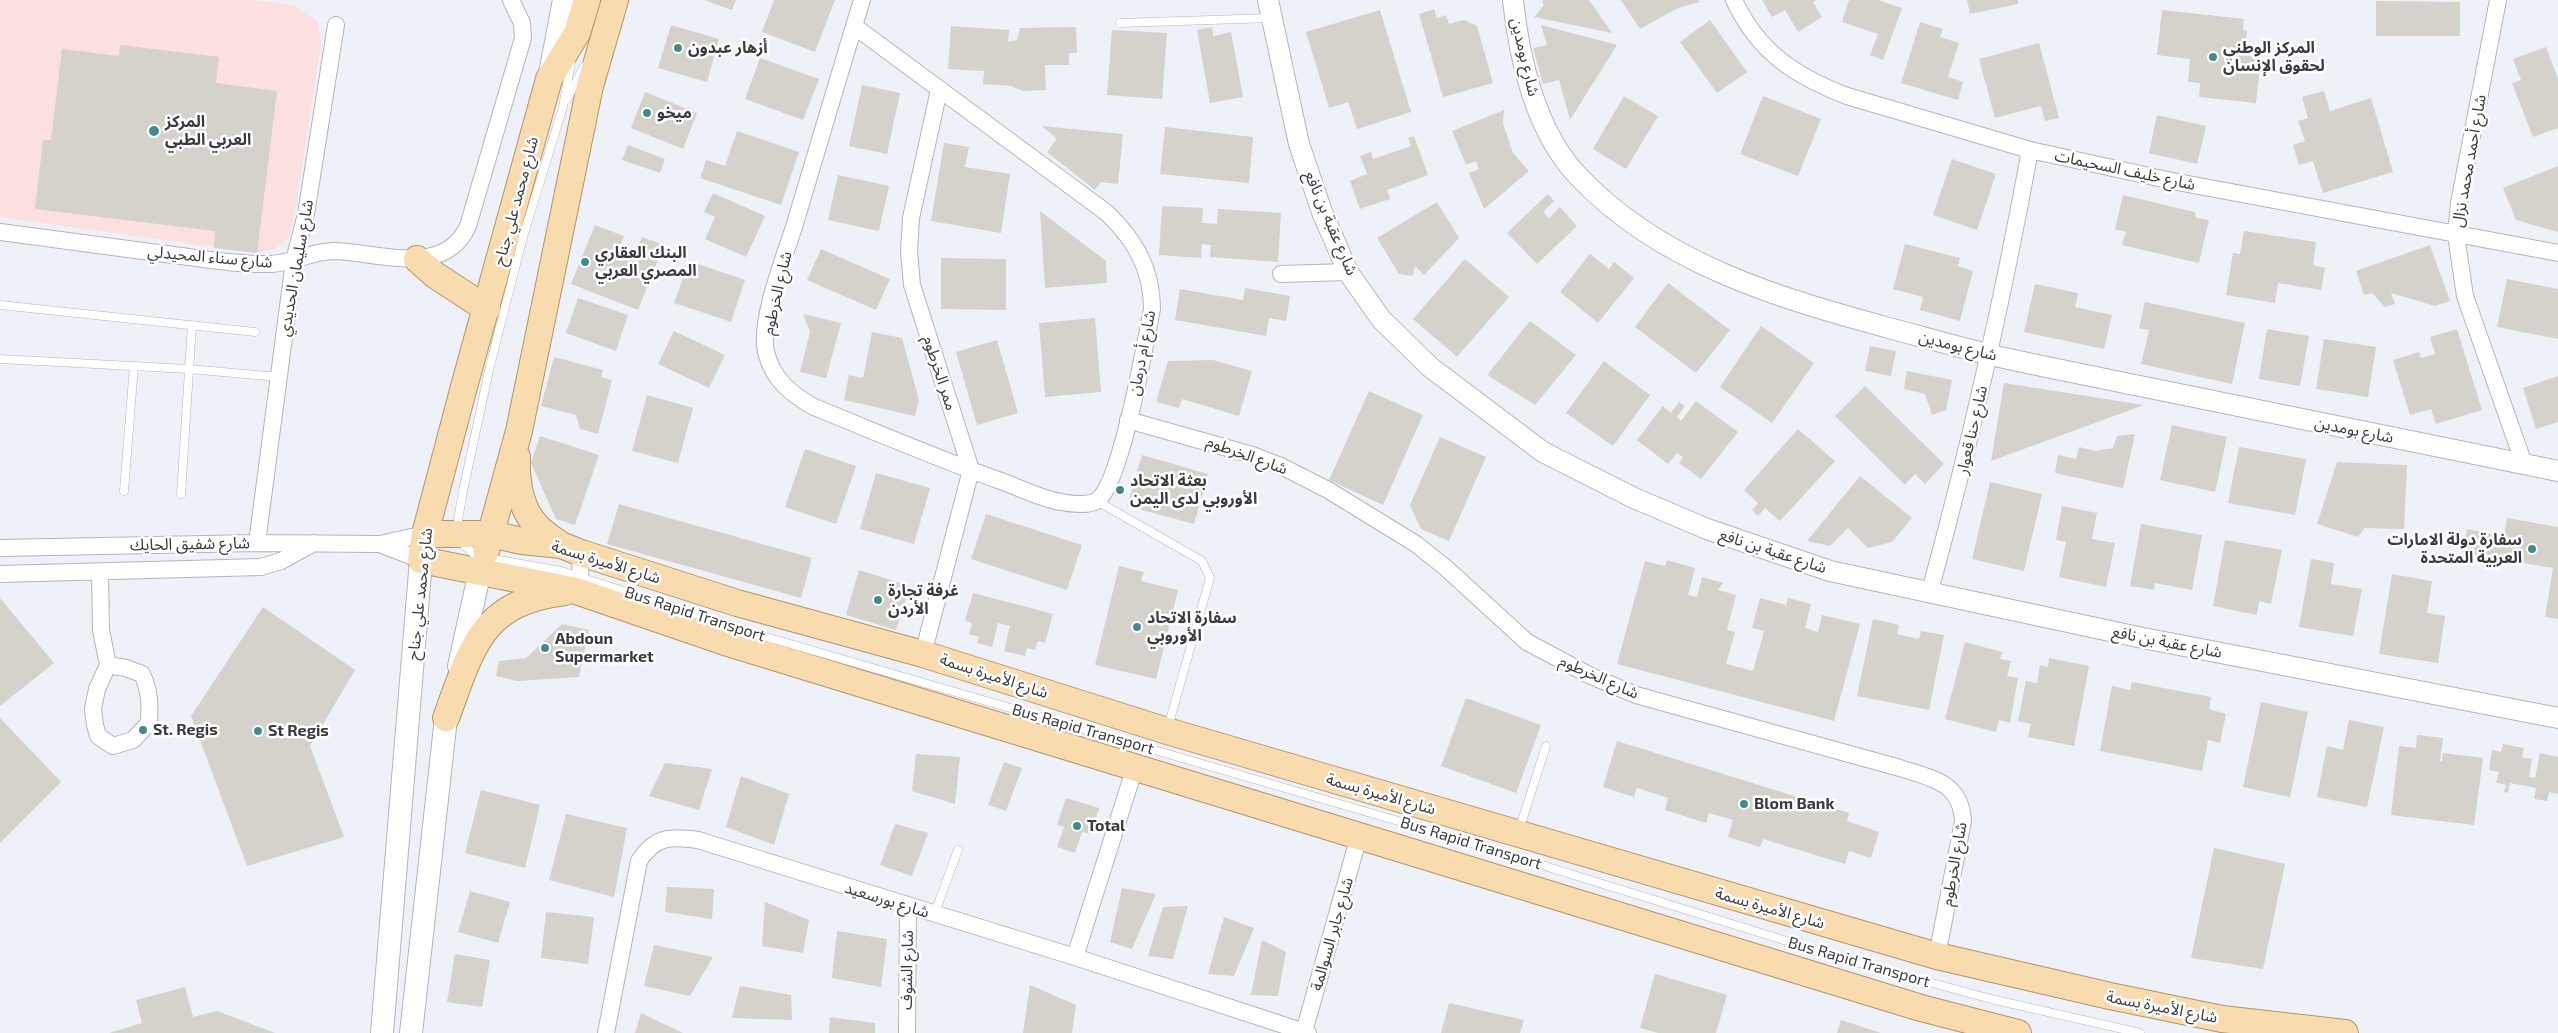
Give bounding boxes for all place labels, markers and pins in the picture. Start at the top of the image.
place label: أزهار عبدون [688,38,768,58]
place label: المركز الوطني لحقوق الإنسان [2223,38,2325,76]
marker: أزهار عبدون [672,42,684,54]
marker: المركز الوطني لحقوق الإنسان [2207,51,2219,63]
place label: ميخو [657,103,692,123]
marker: ميخو [641,107,653,119]
place label: المركز العربي الطبي [165,112,251,150]
marker: المركز العربي الطبي [147,124,161,138]
place label: البنك العقاري المصري العربي [595,243,697,281]
marker: البنك العقاري المصري العربي [579,256,591,268]
place label: بعثة الاتحاد الأوروبي لدى اليمن [1130,471,1257,509]
marker: بعثة الاتحاد الأوروبي لدى اليمن [1114,484,1126,496]
place label: سفارة دولة الامارات العربية المتحدة [2387,530,2522,568]
marker: سفارة دولة الامارات العربية المتحدة [2526,543,2538,555]
place label: غرفة تجارة الأردن [888,581,959,619]
marker: غرفة تجارة الأردن [872,594,884,606]
place label: سفارة الاتحاد الأوروبي [1147,608,1237,646]
marker: سفارة الاتحاد الأوروبي [1131,621,1143,633]
place label: Abdoun Supermarket [555,629,654,667]
marker: Abdoun Supermarket [539,642,551,654]
place label: St. Regis [153,720,218,740]
place label: St Regis [268,721,329,741]
marker: St. Regis [137,724,149,736]
marker: St Regis [252,725,264,737]
place label: Blom Bank [1754,794,1834,814]
marker: Blom Bank [1738,798,1750,810]
place label: Total [1087,816,1125,836]
marker: Total [1071,820,1083,832]

